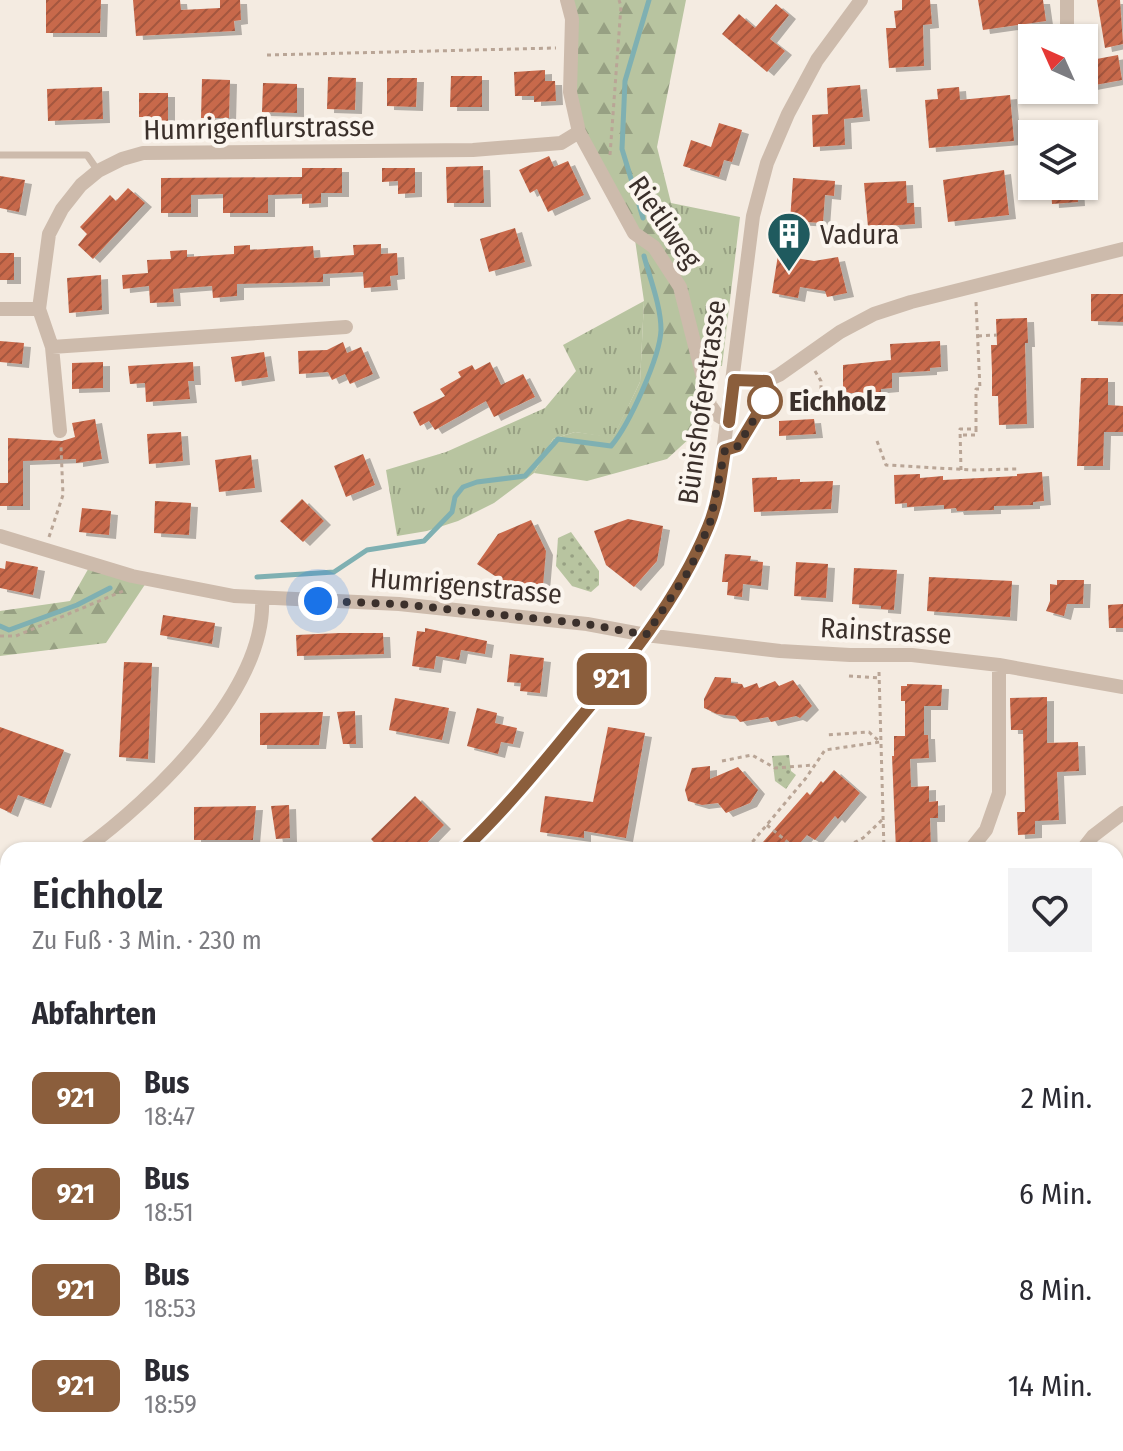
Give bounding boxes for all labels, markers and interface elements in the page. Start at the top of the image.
north arrow [1018,24,1098,104]
map controls [1018,24,1098,200]
street label: Humrigenflurstrasse [143,109,375,147]
button: layers [1018,120,1098,200]
street label: Rietliweg [621,170,709,275]
building icon: Vadura [765,210,813,273]
place label: Vadura [820,218,899,251]
street label: Bünishoferstrasse [671,298,733,506]
marker: Eichholz [748,384,782,418]
place label: Eichholz [789,385,886,418]
street label: Humrigenstrasse [369,561,563,611]
your location [298,581,338,621]
street label: Rainstrasse [819,611,953,651]
line badge: 921 [566,653,658,705]
text: 921 [593,662,631,695]
button: heart [1008,868,1092,952]
text: Eichholz [32,872,163,918]
text: Zu Fuß · 3 Min. · 230 m [32,925,262,956]
text: Abfahrten [32,996,156,1032]
text: Bus [144,1065,189,1101]
text: 2 Min. [1021,1080,1092,1116]
text: 921 [57,1081,95,1114]
text: 18:47 [144,1101,195,1132]
text: Bus [144,1161,189,1197]
text: 6 Min. [1019,1176,1092,1212]
text: 921 [57,1177,95,1210]
text: 18:51 [144,1197,194,1228]
text: Bus [144,1257,189,1293]
text: 8 Min. [1019,1272,1092,1308]
text: 921 [57,1273,95,1306]
text: 18:53 [144,1293,196,1324]
text: Bus [144,1353,189,1389]
text: 14 Min. [1008,1368,1092,1404]
text: 921 [57,1369,95,1402]
text: 18:59 [144,1389,197,1420]

